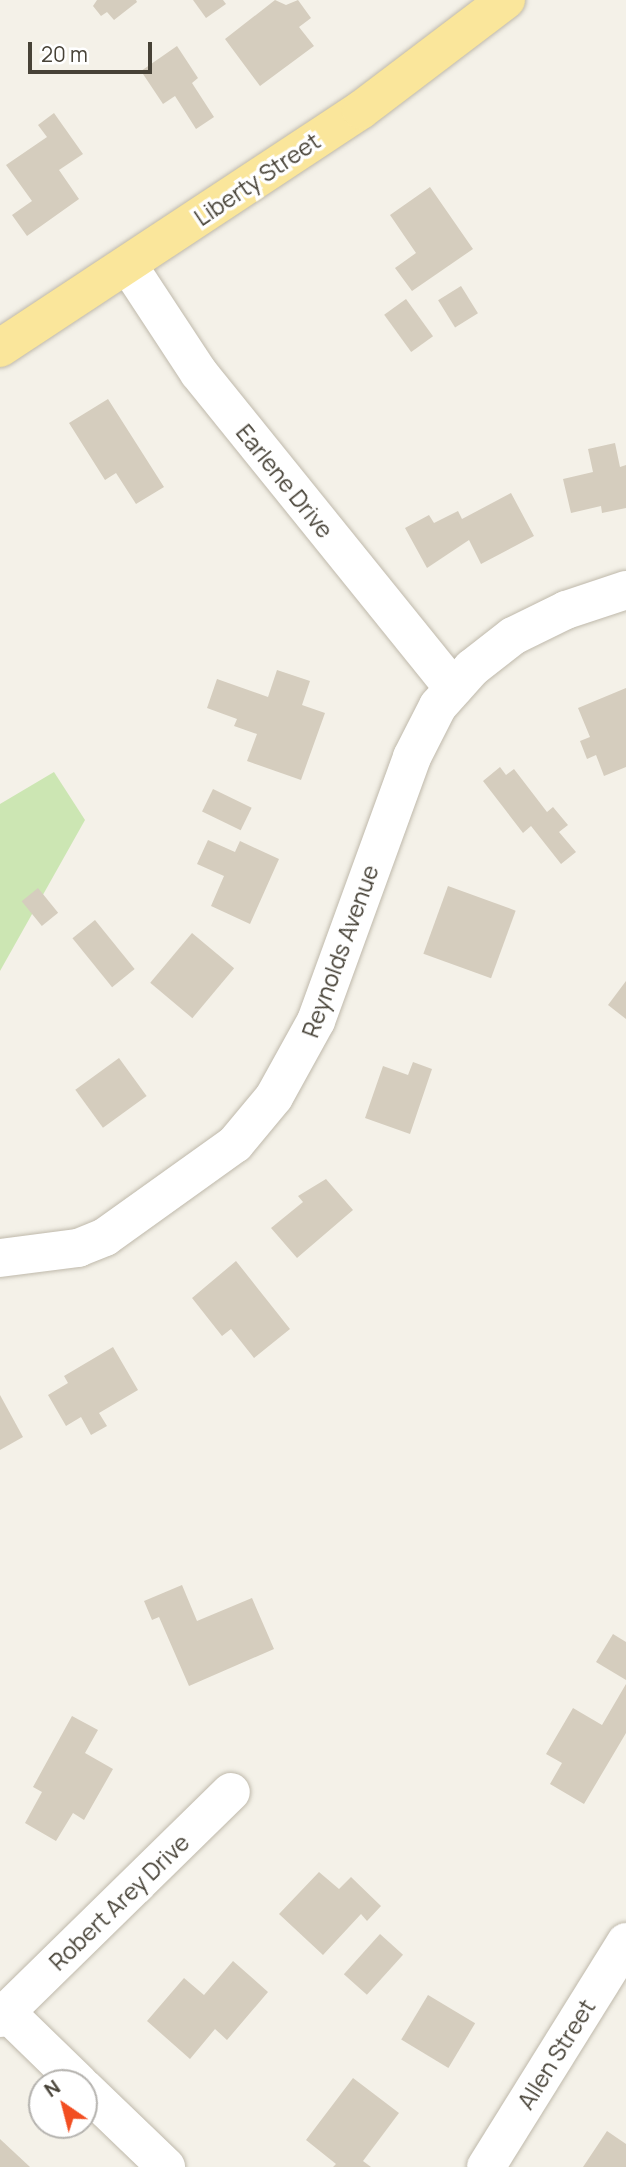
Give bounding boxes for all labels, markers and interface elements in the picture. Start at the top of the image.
scale bar [32,28,156,72]
text: 20 m [41,40,88,68]
street label: Liberty Street [189,127,325,231]
street label: Earlene Drive [231,419,339,543]
street label: Reynolds Avenue [296,861,384,1041]
street label: Robert Arey Drive [43,1828,195,1976]
street label: Allen Street [511,1994,601,2114]
north arrow [28,2069,98,2139]
text: N [39,2074,65,2103]

